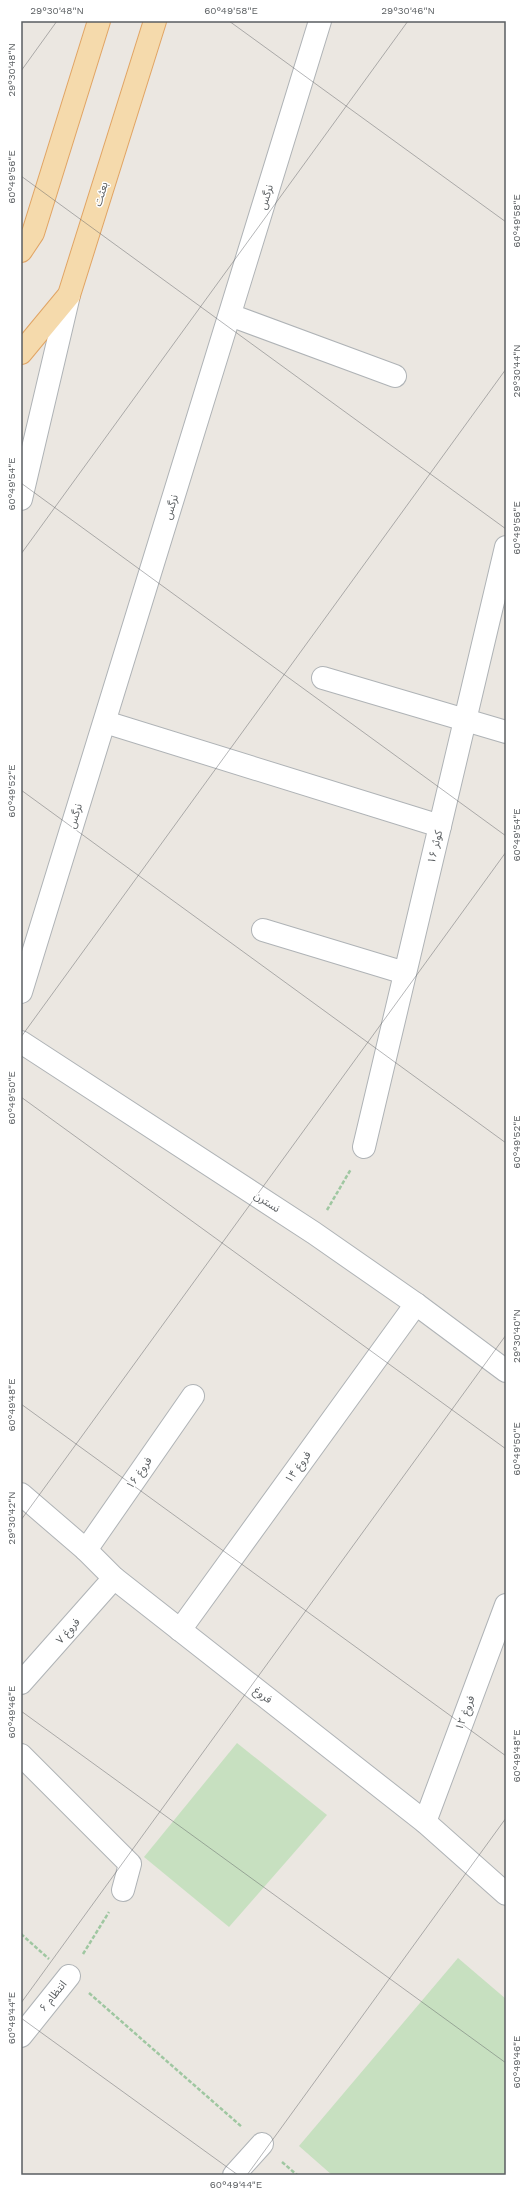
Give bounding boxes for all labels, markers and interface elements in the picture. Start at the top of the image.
text: 29°30'48"N [30,5,84,16]
text: 60°49'58"E [204,5,258,16]
text: 29°30'46"N [381,5,435,16]
text: 29°30'48"N [6,43,17,97]
text: 60°49'56"E [6,150,17,204]
street label: بعثت [91,180,111,208]
street label: نرگس [256,183,276,211]
text: 60°49'58"E [511,194,522,248]
text: 29°30'44"N [511,344,522,398]
text: 60°49'54"E [6,457,17,511]
street label: نرگس [161,493,181,521]
text: 60°49'56"E [511,501,522,555]
text: 60°49'52"E [6,764,17,818]
street label: نرگس [65,802,85,830]
text: 60°49'54"E [511,808,522,862]
street label: کوثر ۱۶ [425,829,445,865]
text: 60°49'50"E [6,1071,17,1125]
text: 60°49'52"E [511,1115,522,1169]
street label: نسترن [252,1189,282,1215]
text: 29°30'40"N [511,1309,522,1363]
text: 60°49'48"E [6,1378,17,1432]
text: 60°49'50"E [511,1422,522,1476]
street label: فروغ ۱۴ [282,1449,315,1486]
street label: فروغ ۱۶ [123,1454,156,1492]
text: 29°30'42"N [6,1491,17,1545]
street label: فروغ ۷ [53,1616,84,1647]
street label: فروغ [251,1684,275,1707]
text: 60°49'46"E [6,1686,17,1738]
street label: فروغ ۱۲ [452,1694,478,1733]
text: 60°49'48"E [511,1729,522,1783]
street label: انتظام ۶ [37,1978,70,2015]
text: 60°49'44"E [6,1992,17,2044]
text: 60°49'46"E [511,2036,522,2088]
text: 60°49'44"E [210,2179,262,2190]

